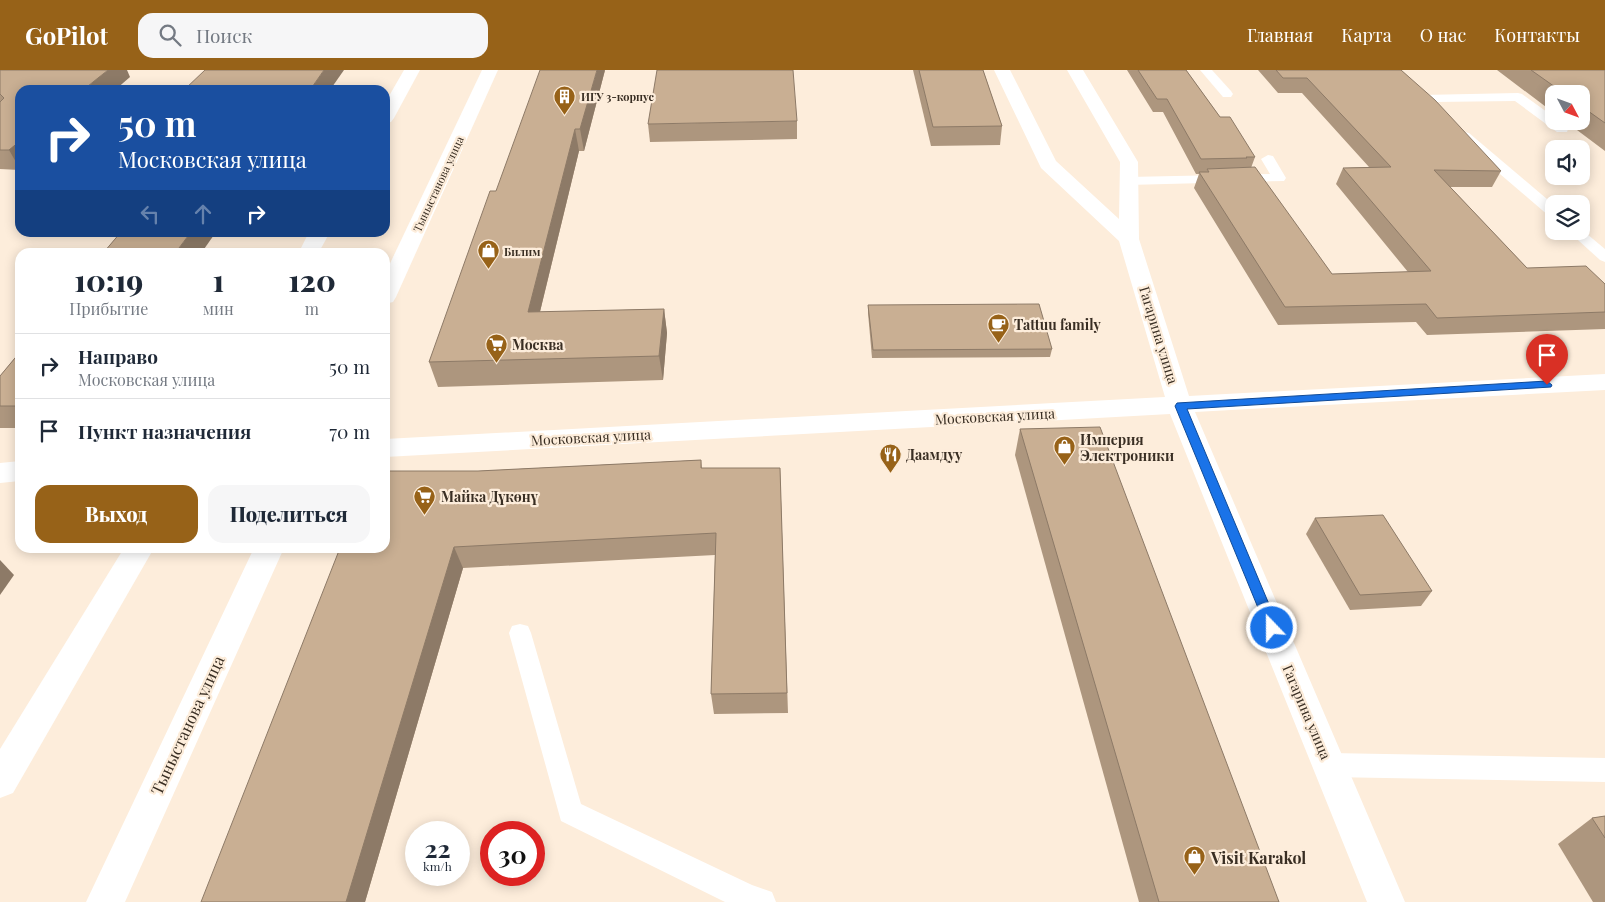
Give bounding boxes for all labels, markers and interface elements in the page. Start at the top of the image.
search box [138,13,488,58]
text: GoPilot [25,19,108,51]
icon: search [156,21,184,49]
text: Поиск [196,22,252,48]
text: Главная [1247,23,1313,47]
text: Карта [1341,23,1392,47]
text: О нас [1420,23,1466,47]
text: Контакты [1494,23,1580,47]
building icon: ИГУ 3-корпус [553,84,577,115]
north arrow [1545,85,1590,130]
map controls [1545,85,1590,240]
place label: ИГУ 3-корпус [581,89,654,104]
text: 50 m [118,99,196,146]
icon: right [35,105,100,170]
street label: Тыныстанова улица [409,133,467,234]
button: sound [1545,140,1590,185]
text: Московская улица [118,144,307,174]
button: layers [1545,195,1590,240]
icon: left [136,200,164,228]
icon: ahead [189,200,217,228]
icon: right [242,200,270,228]
shop icon: Билим [476,239,500,270]
place label: Билим [504,244,540,259]
text: 10:19 [74,260,143,300]
text: 1 [212,260,224,300]
text: 120 [288,260,336,300]
street label: Гагарина улица [1135,284,1183,386]
text: Прибытие [69,298,148,319]
text: мин [203,298,234,319]
text: m [305,298,319,319]
cafe icon: Tattuu family [986,312,1010,343]
place label: Tattuu family [1014,315,1102,334]
supermarket icon: Москва [484,332,508,363]
pin [1526,334,1568,385]
place label: Москва [512,335,564,354]
icon: arrive [1533,341,1561,369]
text: Направо [78,343,158,369]
icon: right [35,352,63,380]
text: 50 m [329,353,370,379]
text: Московская улица [78,369,215,390]
street label: Московская улица [935,403,1055,429]
icon: arrive [35,417,63,445]
text: Пункт назначения [78,418,251,444]
text: 70 m [329,418,370,444]
street label: Московская улица [531,424,651,450]
place label: Империя Электроники [1080,430,1174,465]
shop icon: Империя Электроники [1052,435,1076,466]
restaurant icon: Даамдуу [878,442,902,473]
place label: Даамдуу [906,445,963,464]
supermarket icon: Майка Дүкөнү [413,484,437,515]
button: Выход [35,485,198,543]
button: Поделиться [208,485,370,543]
place label: Майка Дүкөнү [441,487,539,506]
position arrow [1245,601,1297,653]
street label: Тыныстанова улица [146,652,228,798]
street label: Гагарина улица [1278,662,1336,762]
speed limit sign: 30 [480,821,545,886]
text: 22 [424,831,451,864]
shop icon: Visit Karakol [1183,845,1207,876]
place label: Visit Karakol [1210,847,1306,868]
text: km/h [423,858,452,874]

